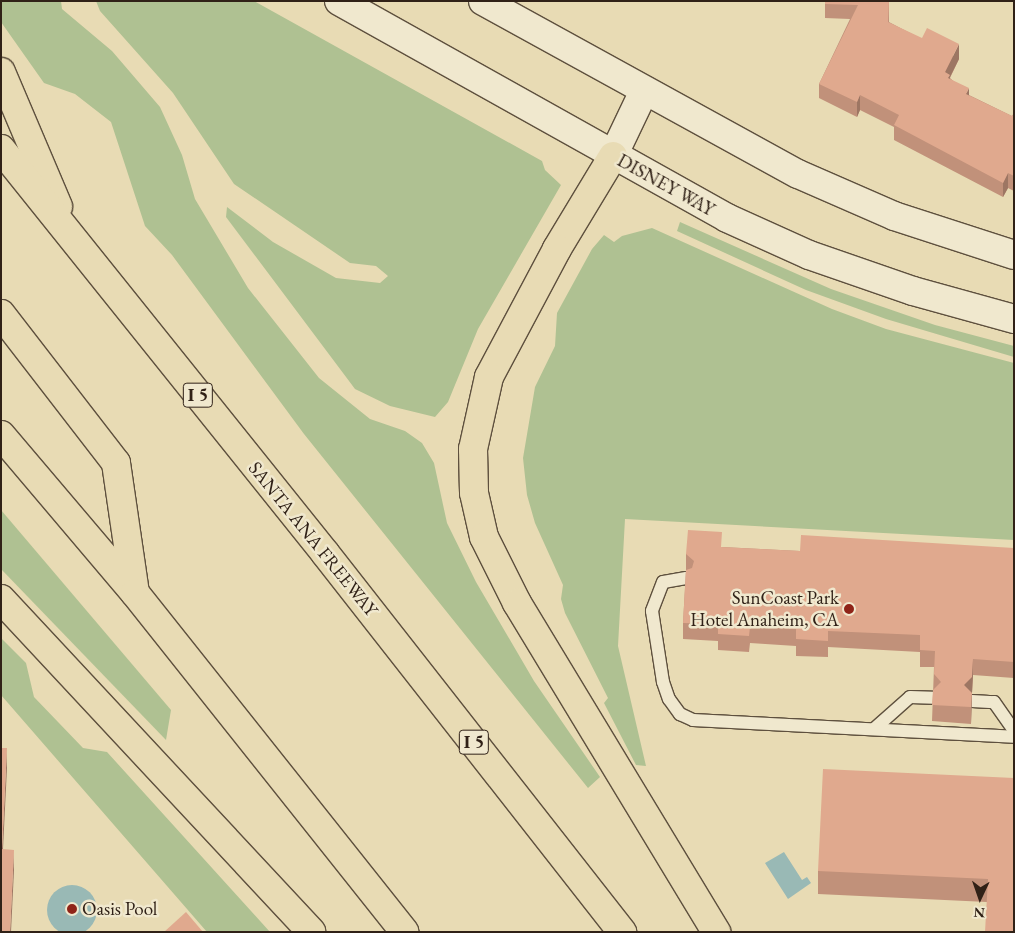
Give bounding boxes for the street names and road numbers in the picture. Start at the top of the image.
street label: DISNEY WAY [613,149,719,221]
road number: I 5 [182,380,214,410]
street label: SANTA ANA FREEWAY [244,457,382,621]
road number: I 5 [458,726,490,758]

